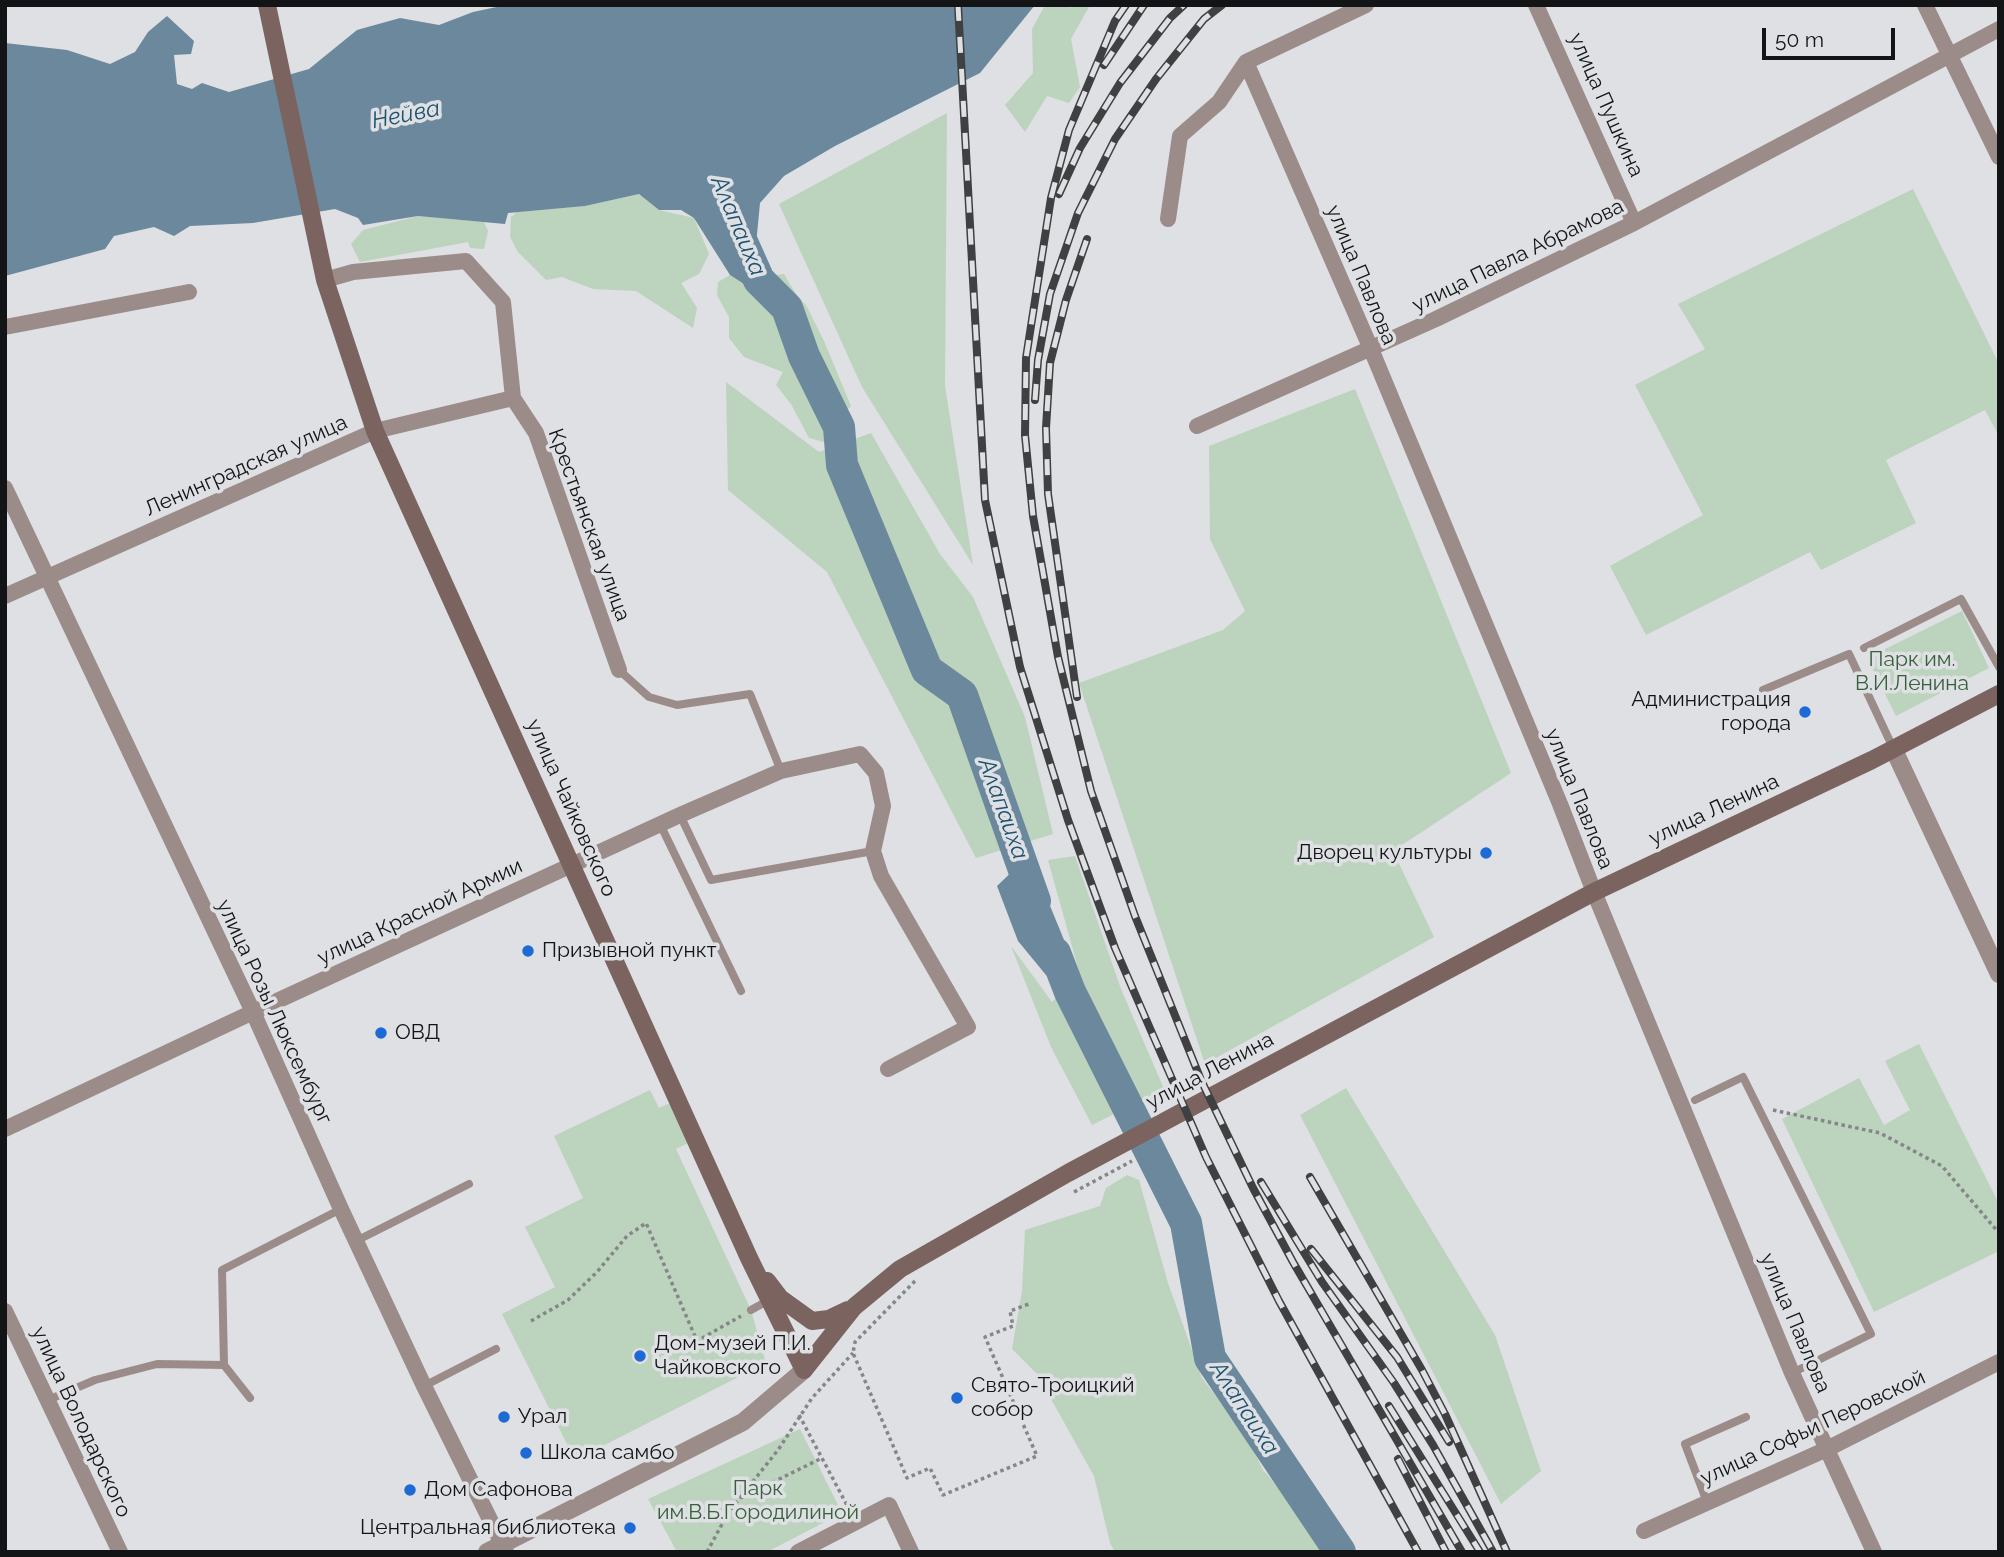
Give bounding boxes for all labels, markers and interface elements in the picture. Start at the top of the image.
scale bar [1766,14,1899,58]
text: 50 m [1775,27,1824,52]
street label: улица Пушкина [1563,29,1649,181]
water label: Нейва [370,95,442,135]
water label: Алапаиха [705,172,771,280]
street label: улица Павла Абрамова [1408,194,1628,318]
street label: улица Павлова [1320,201,1402,349]
street label: Ленинградская улица [141,410,351,522]
street label: Крестьянская улица [542,425,636,625]
park label: Парк им. В.И.Ленина [1855,647,1969,697]
place label: Администрация города [1631,687,1791,737]
marker: Администрация города [1797,704,1813,720]
street label: улица Чайковского [521,715,621,901]
street label: улица Павлова [1539,725,1619,873]
water label: Алапаиха [972,755,1034,863]
street label: улица Ленина [1645,769,1783,851]
place label: Дворец культуры [1297,840,1472,866]
marker: Дворец культуры [1478,845,1494,861]
street label: улица Красной Армии [313,853,527,971]
street label: улица Розы Люксембург [211,896,337,1128]
place label: Призывной пункт [542,938,717,964]
marker: Призывной пункт [520,943,536,959]
place label: ОВД [395,1020,440,1046]
marker: ОВД [373,1025,389,1041]
street label: улица Ленина [1142,1027,1278,1115]
street label: улица Павлова [1754,1249,1836,1397]
street label: улица Володарского [26,1323,136,1521]
place label: Дом-музей П.И. Чайковского [654,1331,811,1381]
marker: Дом-музей П.И. Чайковского [632,1348,648,1364]
water label: Алапаиха [1204,1356,1284,1460]
street label: улица Софьи Перовской [1697,1365,1929,1491]
place label: Свято-Троицкий собор [971,1373,1134,1423]
marker: Свято-Троицкий собор [949,1390,965,1406]
place label: Урал [518,1404,567,1430]
marker: Урал [496,1409,512,1425]
place label: Школа самбо [540,1440,675,1466]
marker: Школа самбо [518,1445,534,1461]
park label: Парк им.В.Б.Городилиной [657,1476,859,1526]
place label: Дом Сафонова [424,1477,573,1503]
marker: Дом Сафонова [402,1482,418,1498]
place label: Центральная библиотека [360,1515,616,1541]
marker: Центральная библиотека [622,1520,638,1536]

